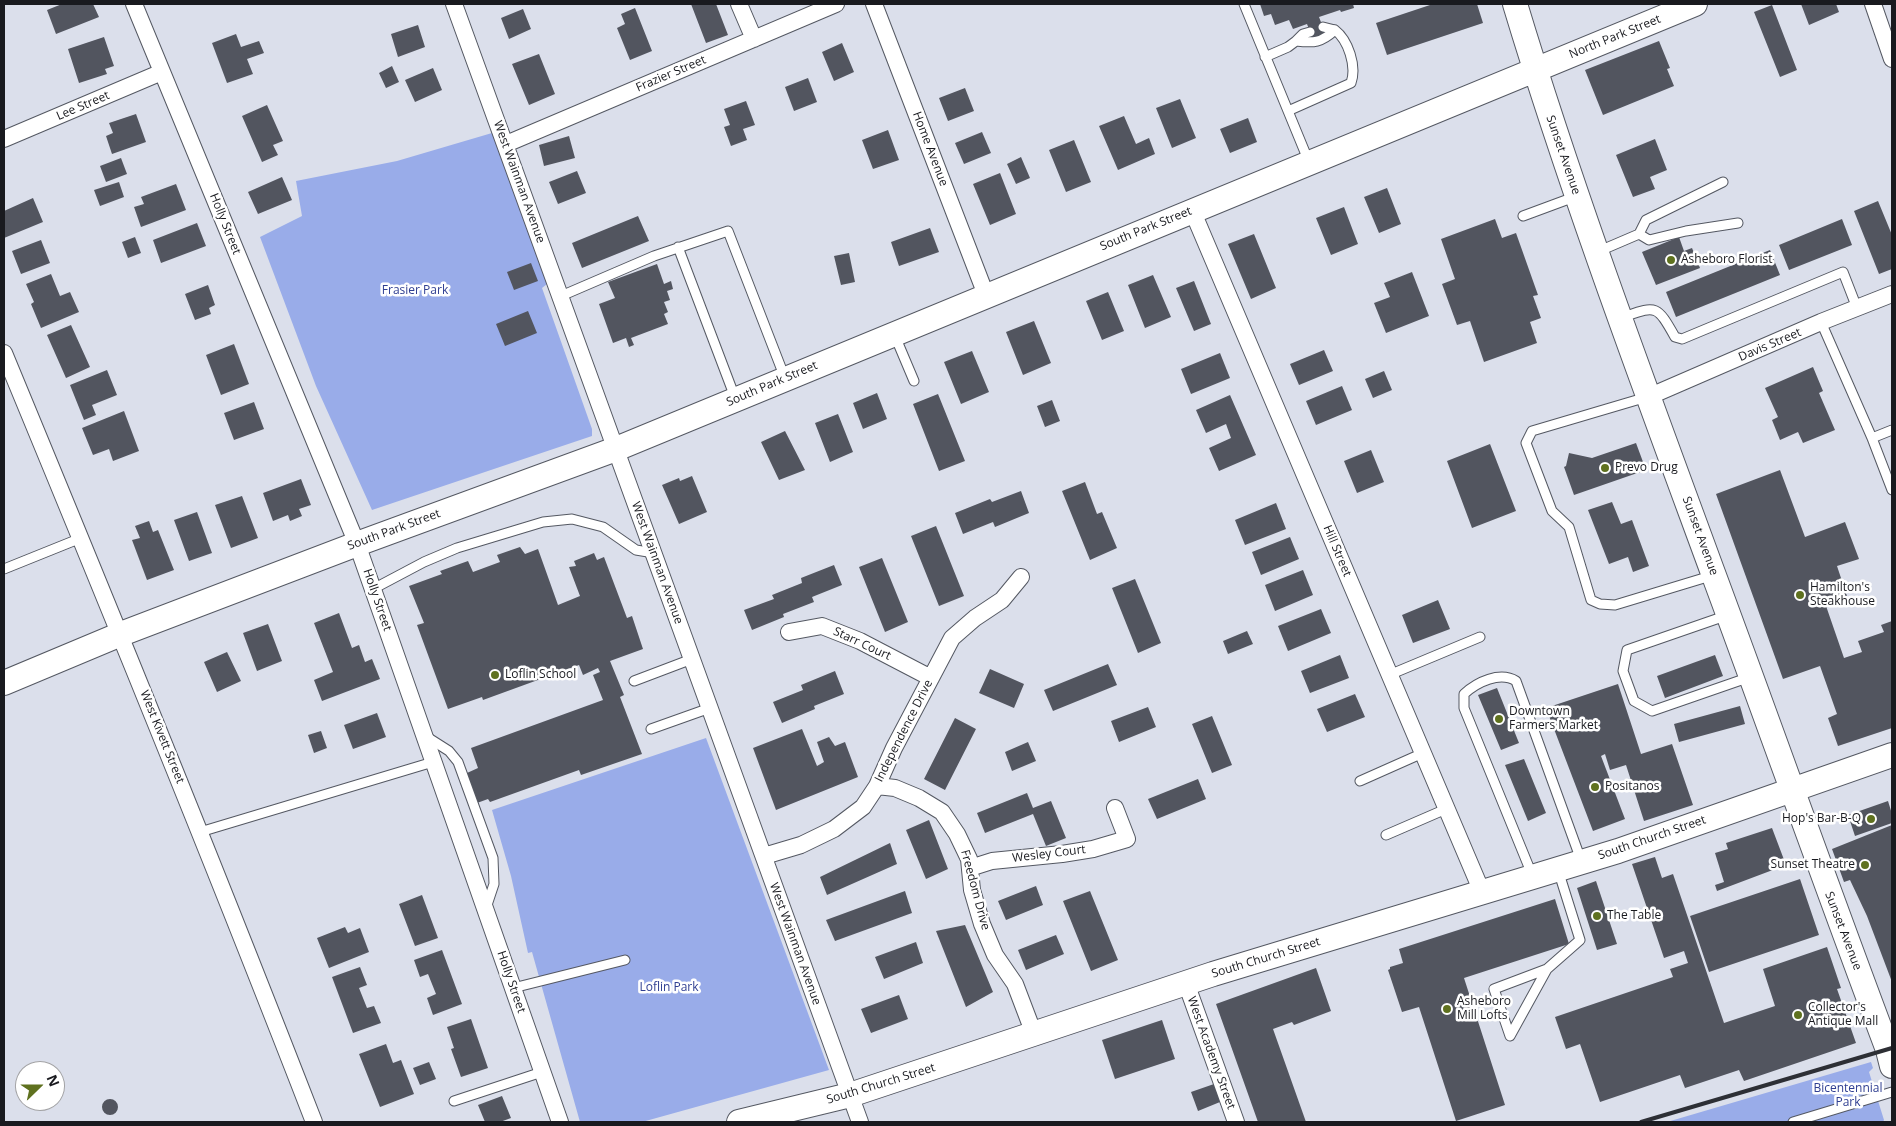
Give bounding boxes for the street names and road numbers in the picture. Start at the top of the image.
street label: North Park Street [1567,12,1663,62]
street label: Frazier Street [634,53,708,95]
street label: Lee Street [54,88,112,124]
street label: Home Avenue [909,110,951,188]
street label: Sunset Avenue [1543,113,1583,197]
street label: West Wainman Avenue [490,119,548,245]
street label: Holly Street [206,191,244,257]
street label: South Park Street [1098,204,1194,254]
street label: Davis Street [1736,325,1804,365]
street label: South Park Street [724,358,820,410]
street label: Sunset Avenue [1679,495,1721,577]
street label: West Wainman Avenue [628,500,686,626]
street label: South Park Street [346,507,442,553]
street label: Hill Street [1320,523,1354,579]
street label: Holly Street [360,567,394,633]
street label: Starr Court [831,624,893,664]
street label: Independence Drive [872,678,936,784]
street label: West Kivett Street [137,688,187,786]
street label: South Church Street [1596,813,1708,863]
street label: Wesley Court [1012,842,1086,866]
street label: Freedom Drive [957,848,993,932]
street label: West Wainman Avenue [766,881,824,1007]
street label: Sunset Avenue [1821,890,1865,972]
street label: South Church Street [1210,935,1322,981]
street label: Holly Street [494,949,528,1015]
street label: West Academy Street [1184,995,1238,1111]
street label: South Church Street [825,1061,937,1107]

